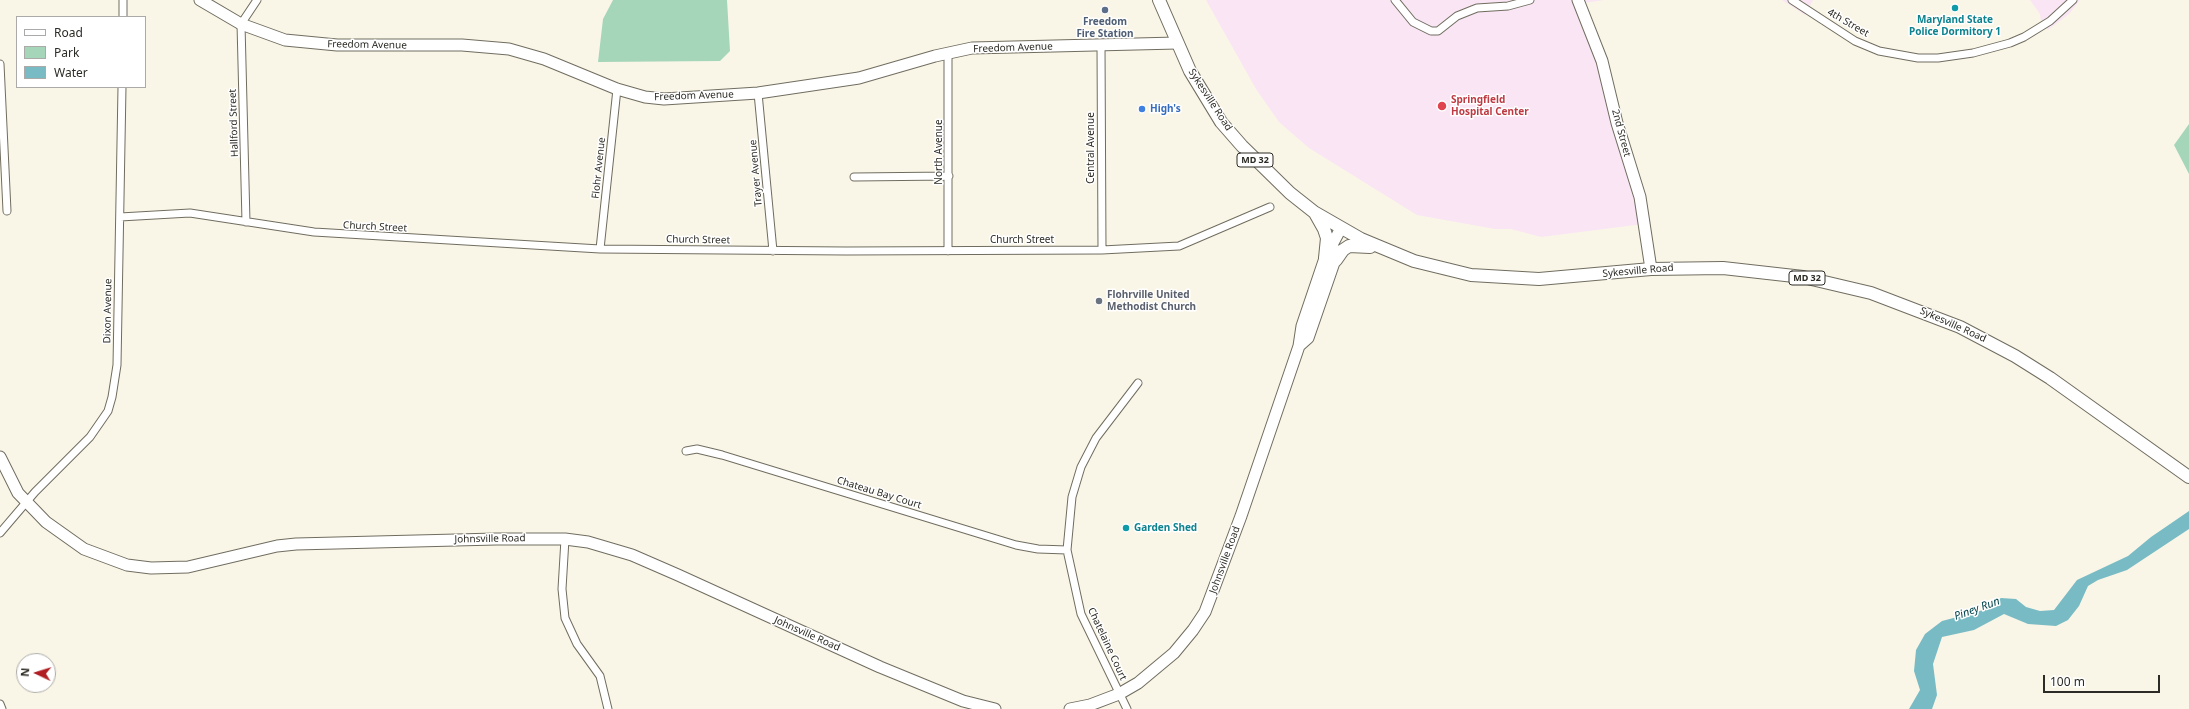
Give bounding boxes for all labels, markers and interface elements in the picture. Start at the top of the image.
marker: Maryland State Police Dormitory 1 [1950,3,1960,13]
marker: Freedom Fire Station [1100,5,1110,15]
street label: 4th Street [1825,6,1871,40]
place label: Maryland State Police Dormitory 1 [1909,14,2001,38]
legend [16,16,146,88]
place label: Freedom Fire Station [1076,16,1134,40]
text: Road [54,24,83,41]
street label: Freedom Avenue [327,38,407,52]
street label: Freedom Avenue [973,41,1053,55]
text: Park [54,44,79,61]
text: Water [54,64,88,81]
street label: Sykesville Road [1186,67,1234,133]
street label: Hallford Street [227,89,241,157]
street label: Freedom Avenue [654,89,734,103]
place label: Springfield Hospital Center [1451,94,1529,118]
marker: Springfield Hospital Center [1436,100,1448,112]
place label: High's [1150,103,1181,115]
marker: High's [1137,104,1147,114]
street label: 2nd Street [1609,108,1633,158]
street label: Central Avenue [1085,112,1097,184]
street label: North Avenue [933,119,945,185]
street label: Flohr Avenue [590,137,608,199]
street label: Trayer Avenue [747,139,765,207]
road number: MD 32 [1237,153,1273,167]
street label: Church Street [343,219,407,235]
street label: Church Street [666,233,730,247]
street label: Church Street [990,234,1054,246]
street label: Sykesville Road [1602,262,1674,280]
road number: MD 32 [1789,271,1825,285]
street label: Dixon Avenue [101,278,115,344]
place label: Flohrville United Methodist Church [1107,289,1196,312]
marker: Flohrville United Methodist Church [1094,296,1104,306]
street label: Sykesville Road [1918,305,1988,345]
street label: Chateau Bay Court [835,474,923,512]
place label: Garden Shed [1134,522,1197,534]
marker: Garden Shed [1121,523,1131,533]
street label: Johnsville Road [1207,525,1243,595]
street label: Johnsville Road [454,532,526,546]
water label: Piney Run [1952,595,2002,623]
street label: Chatelaine Court [1085,606,1129,682]
street label: Johnsville Road [772,614,842,654]
north arrow [16,653,56,693]
text: N [17,667,32,677]
scale bar [2045,667,2162,693]
text: 100 m [2050,673,2085,690]

